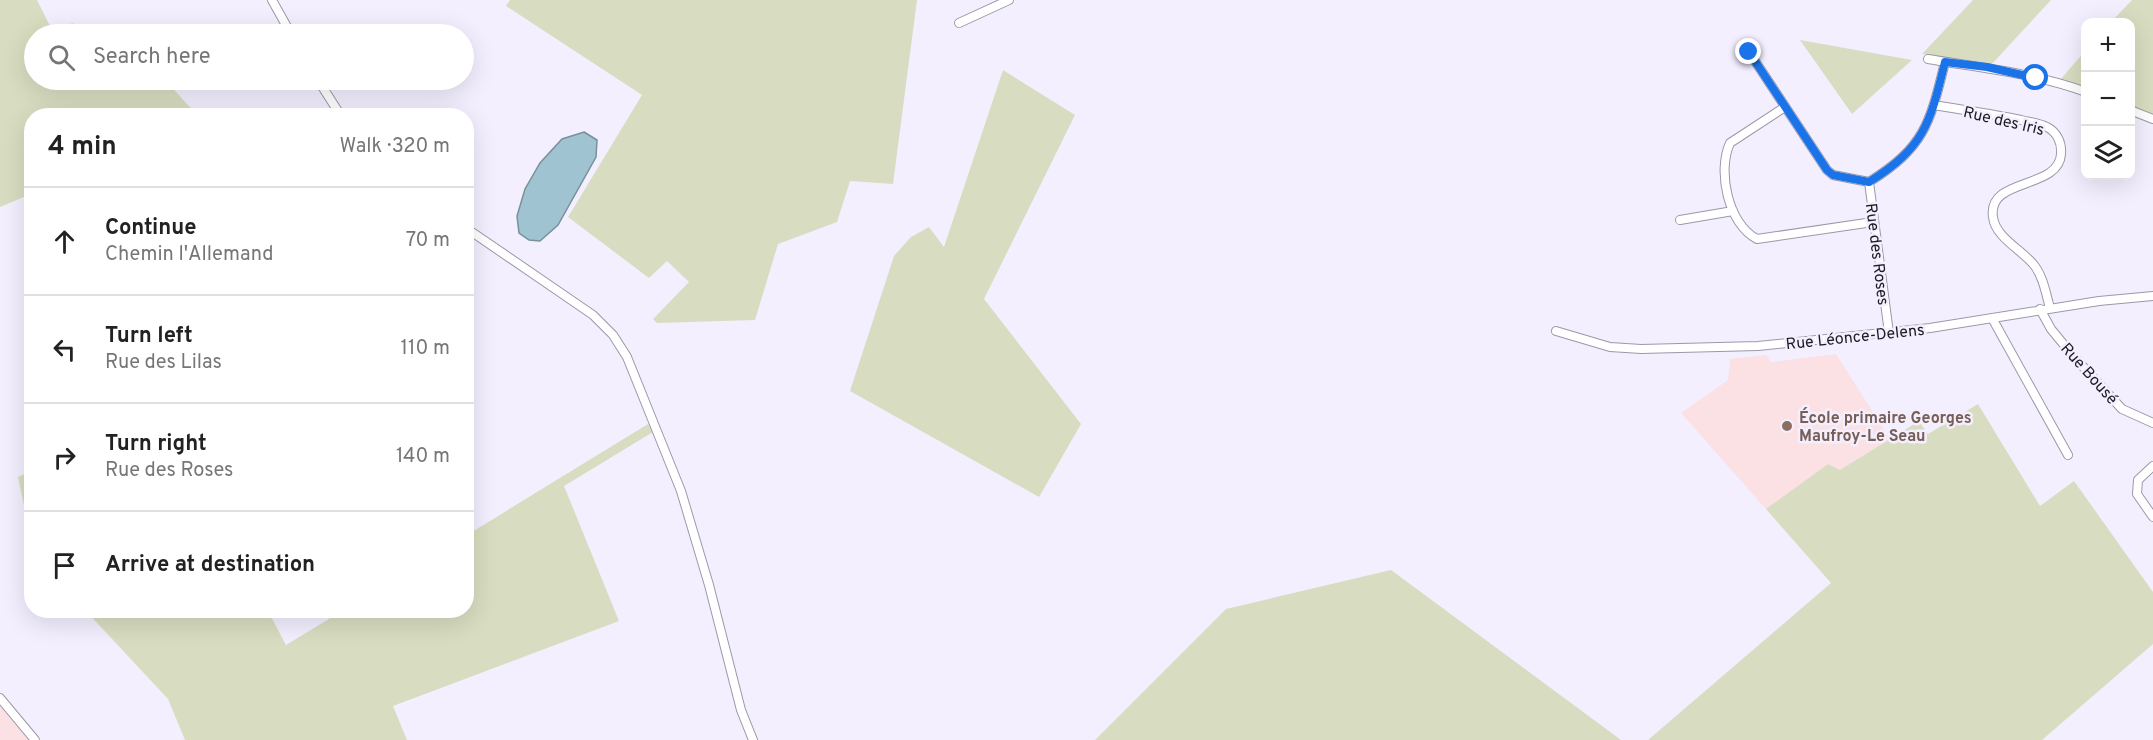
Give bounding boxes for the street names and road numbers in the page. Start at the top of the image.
street label: Rue des Iris [1961,103,2046,141]
street label: Rue des Roses [1860,202,1892,306]
street label: Rue Léonce-Delens [1785,321,1926,355]
street label: Rue Bousé [2056,339,2121,409]

